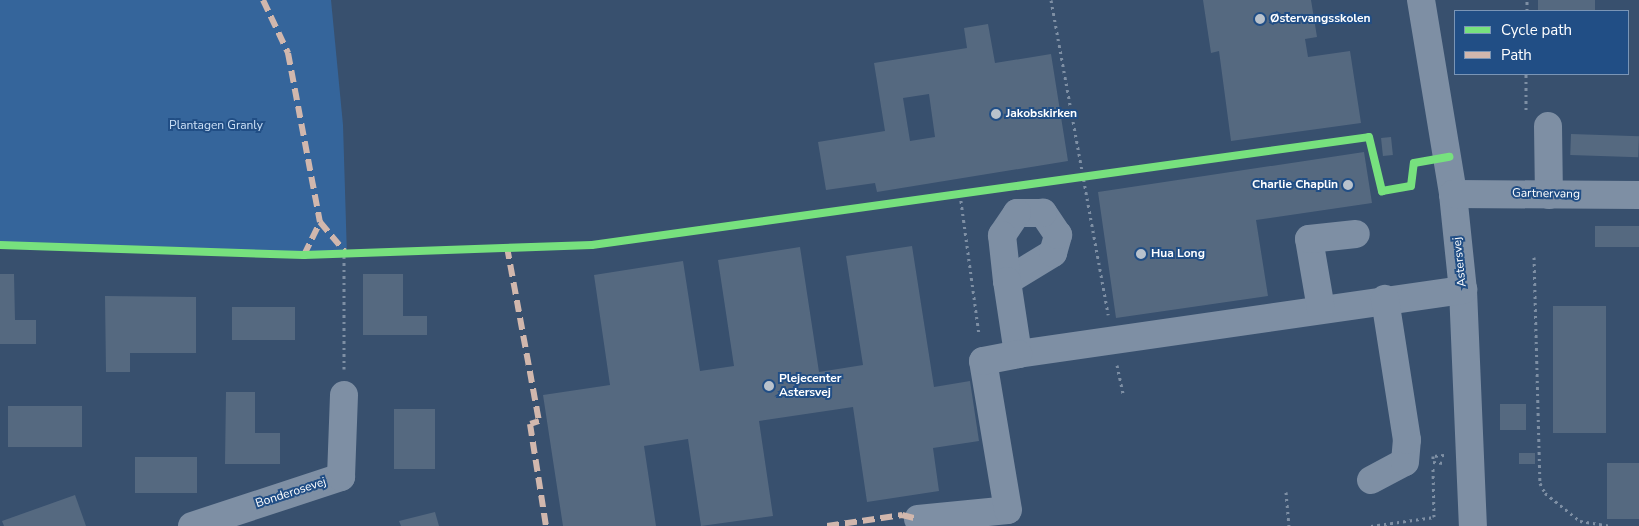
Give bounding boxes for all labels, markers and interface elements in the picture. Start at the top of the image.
legend [1454,10,1629,75]
place label: Østervangsskolen [1270,12,1371,26]
marker: Østervangsskolen [1254,13,1266,25]
text: Cycle path [1501,20,1572,40]
text: Path [1501,45,1532,65]
place label: Jakobskirken [1006,107,1077,121]
marker: Jakobskirken [990,108,1002,120]
park label: Plantagen Granly [169,119,263,133]
place label: Charlie Chaplin [1252,178,1338,192]
marker: Charlie Chaplin [1342,179,1354,191]
street label: Gartnervang [1512,186,1580,202]
street label: Astersvej [1450,236,1470,288]
place label: Hua Long [1151,247,1205,261]
marker: Hua Long [1135,248,1147,260]
place label: Plejecenter Astersvej [779,372,842,400]
marker: Plejecenter Astersvej [763,380,775,392]
street label: Bonderosevej [254,475,328,511]

